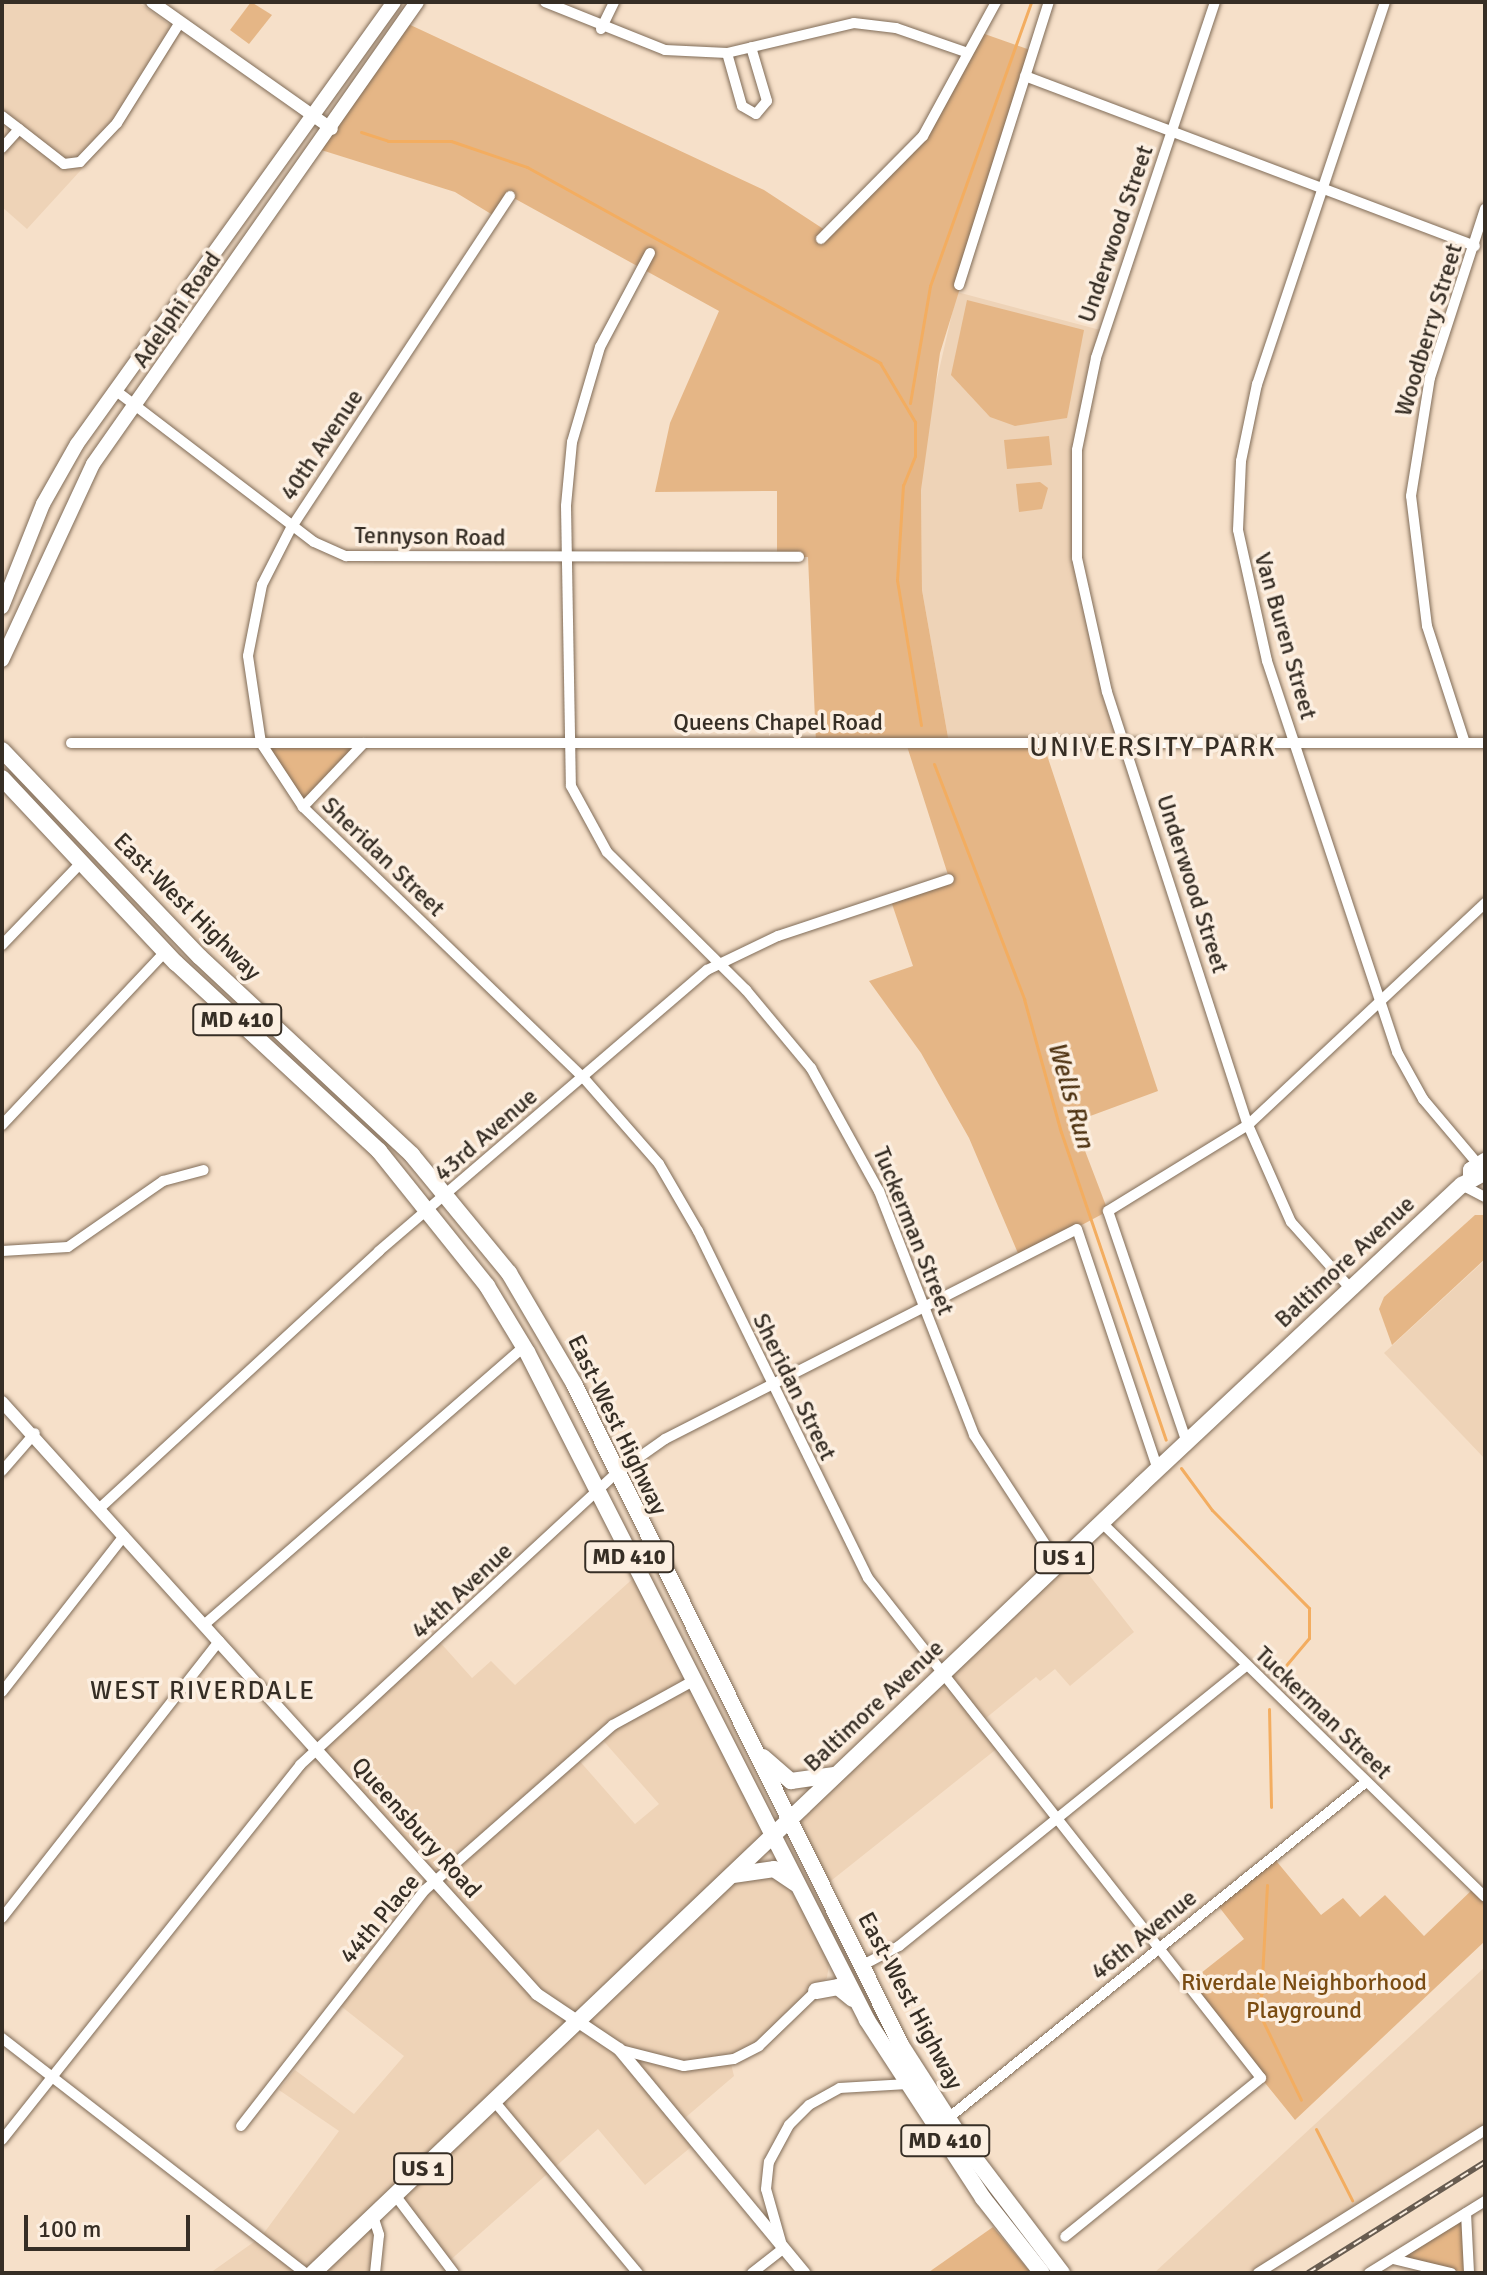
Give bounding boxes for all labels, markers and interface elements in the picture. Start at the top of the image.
street label: Underwood Street [1072,142,1160,326]
street label: Woodberry Street [1389,240,1469,420]
street label: Adelphi Road [126,246,228,374]
street label: 40th Avenue [274,384,370,506]
street label: Tennyson Road [354,521,506,553]
street label: Van Buren Street [1247,549,1323,723]
street label: Queens Chapel Road [673,709,883,737]
district label: UNIVERSITY PARK [1029,730,1277,764]
street label: Sheridan Street [315,791,451,923]
street label: Underwood Street [1150,791,1234,977]
street label: East-West Highway [107,827,267,987]
road number: MD 410 [191,1002,283,1038]
water label: Wells Run [1040,1038,1100,1152]
street label: 43rd Avenue [428,1082,544,1188]
street label: Tuckerman Street [866,1143,960,1319]
street label: Baltimore Avenue [1269,1190,1421,1334]
street label: Sheridan Street [746,1309,842,1465]
street label: East-West Highway [561,1330,673,1520]
street label: 44th Avenue [405,1537,519,1645]
road number: MD 410 [583,1539,675,1575]
road number: US 1 [1034,1540,1094,1576]
street label: Baltimore Avenue [798,1634,950,1778]
street label: Tuckerman Street [1249,1641,1397,1785]
district label: WEST RIVERDALE [90,1676,316,1708]
street label: Queensbury Road [345,1752,487,1904]
street label: 44th Place [334,1868,426,1970]
street label: 46th Avenue [1085,1884,1203,1986]
street label: East-West Highway [851,1907,969,2095]
park label: Riverdale Neighborhood Playground [1181,1969,1427,2025]
road number: MD 410 [899,2123,991,2159]
road number: US 1 [393,2151,453,2187]
scale bar [28,2199,194,2249]
text: 100 m [38,2214,101,2244]

